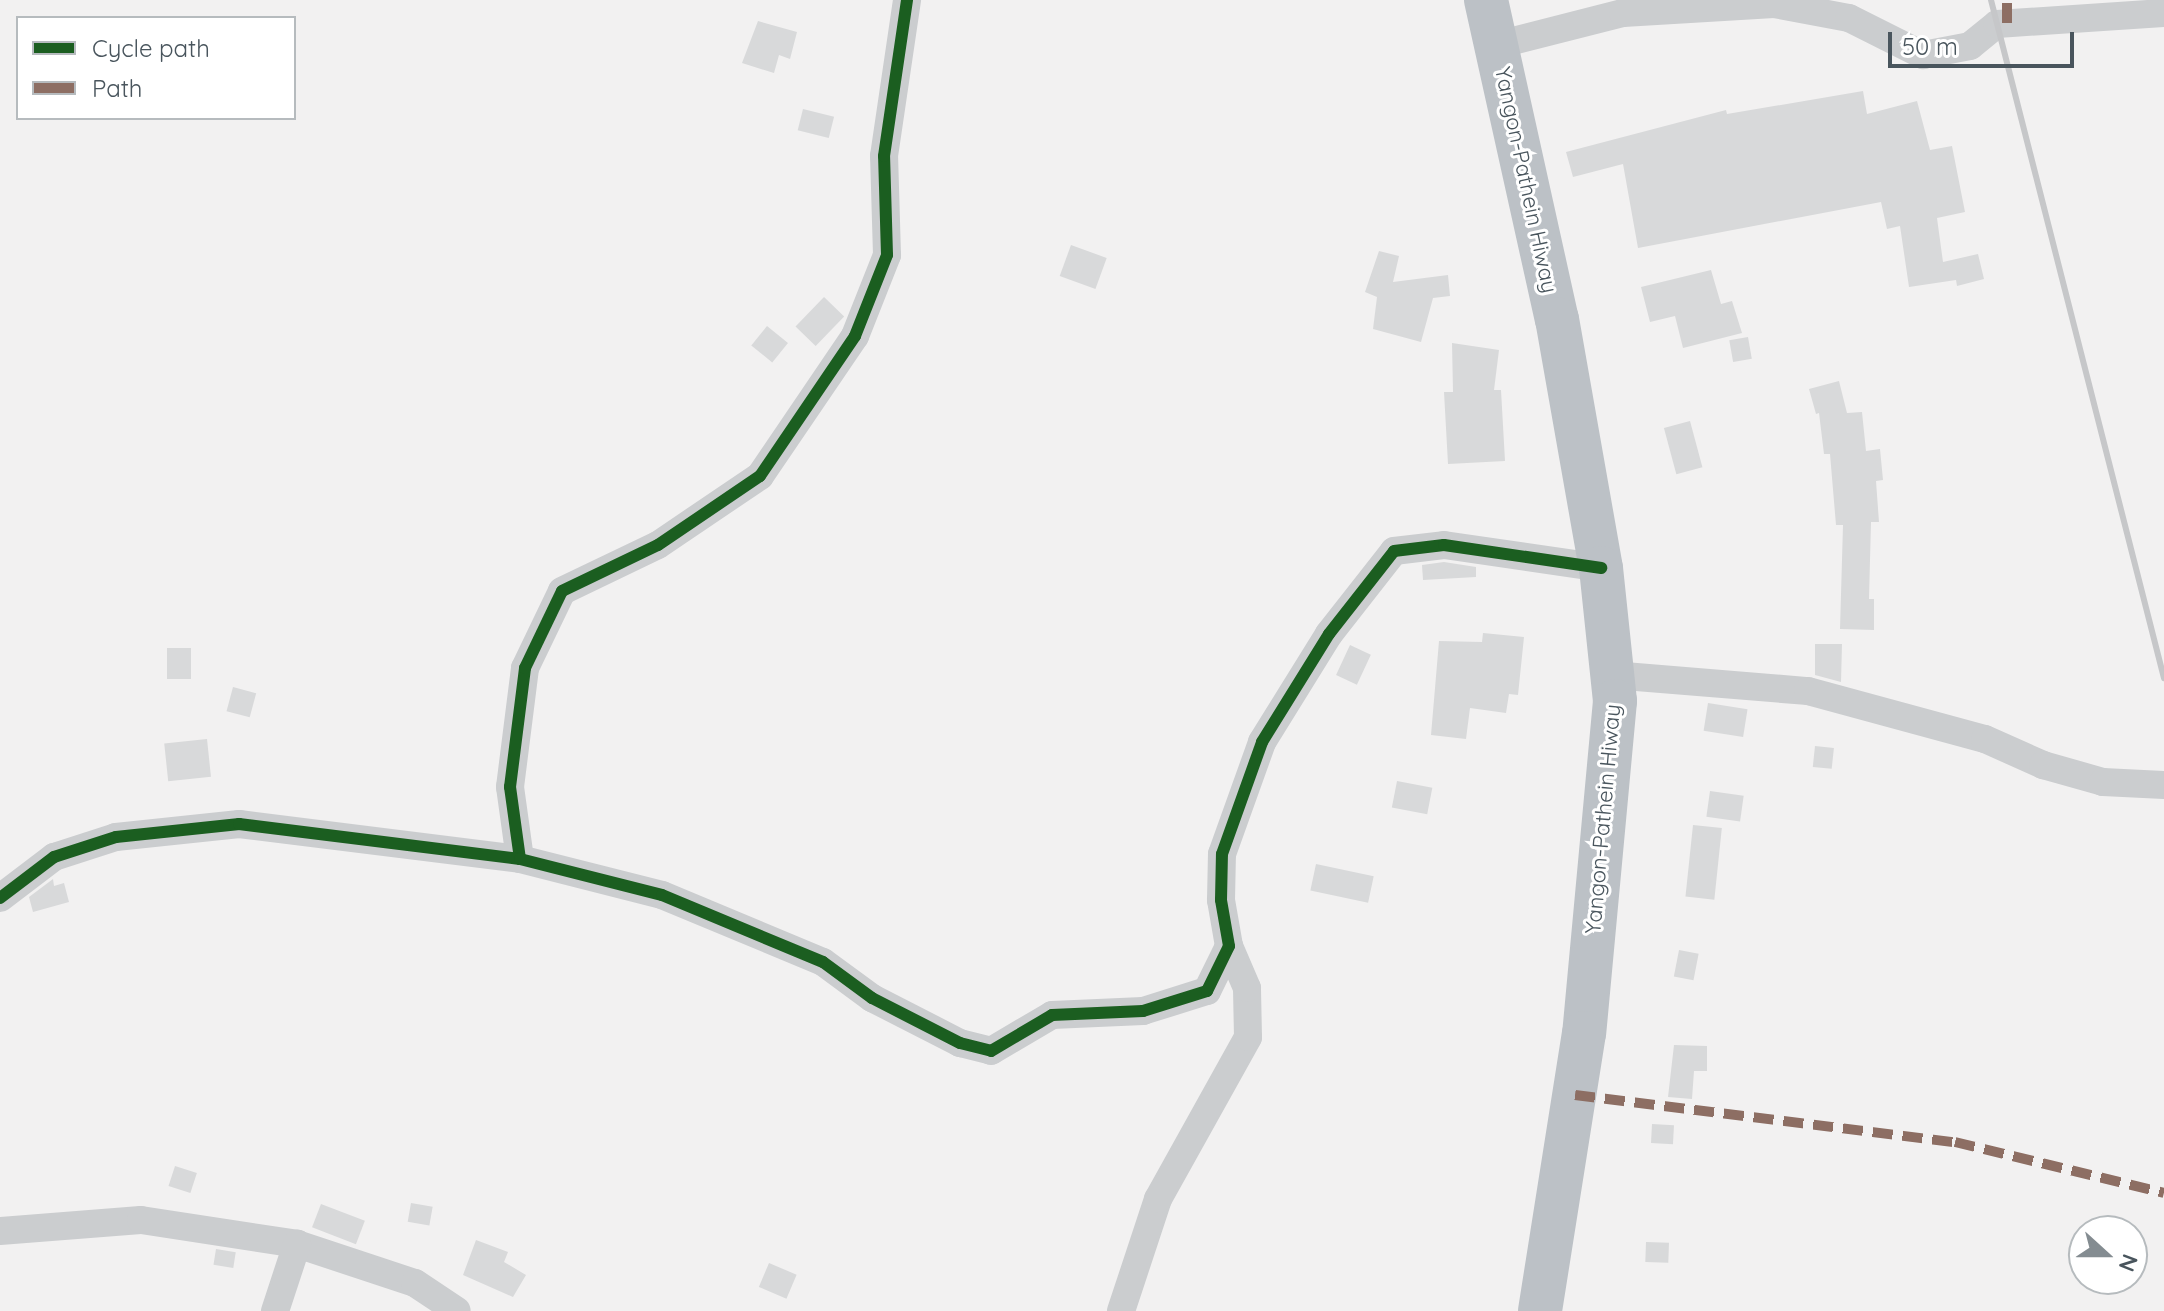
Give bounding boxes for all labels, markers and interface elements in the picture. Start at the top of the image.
legend [16,16,296,120]
scale bar [1892,16,2078,66]
text: 50 m [1902,31,1958,61]
text: Cycle path [92,33,210,63]
street label: Yangon-Pathein Hiway [1489,64,1563,296]
text: Path [92,73,143,103]
street label: Yangon-Pathein Hiway [1580,703,1626,935]
north arrow [2068,1215,2148,1295]
text: N [2113,1250,2145,1275]

